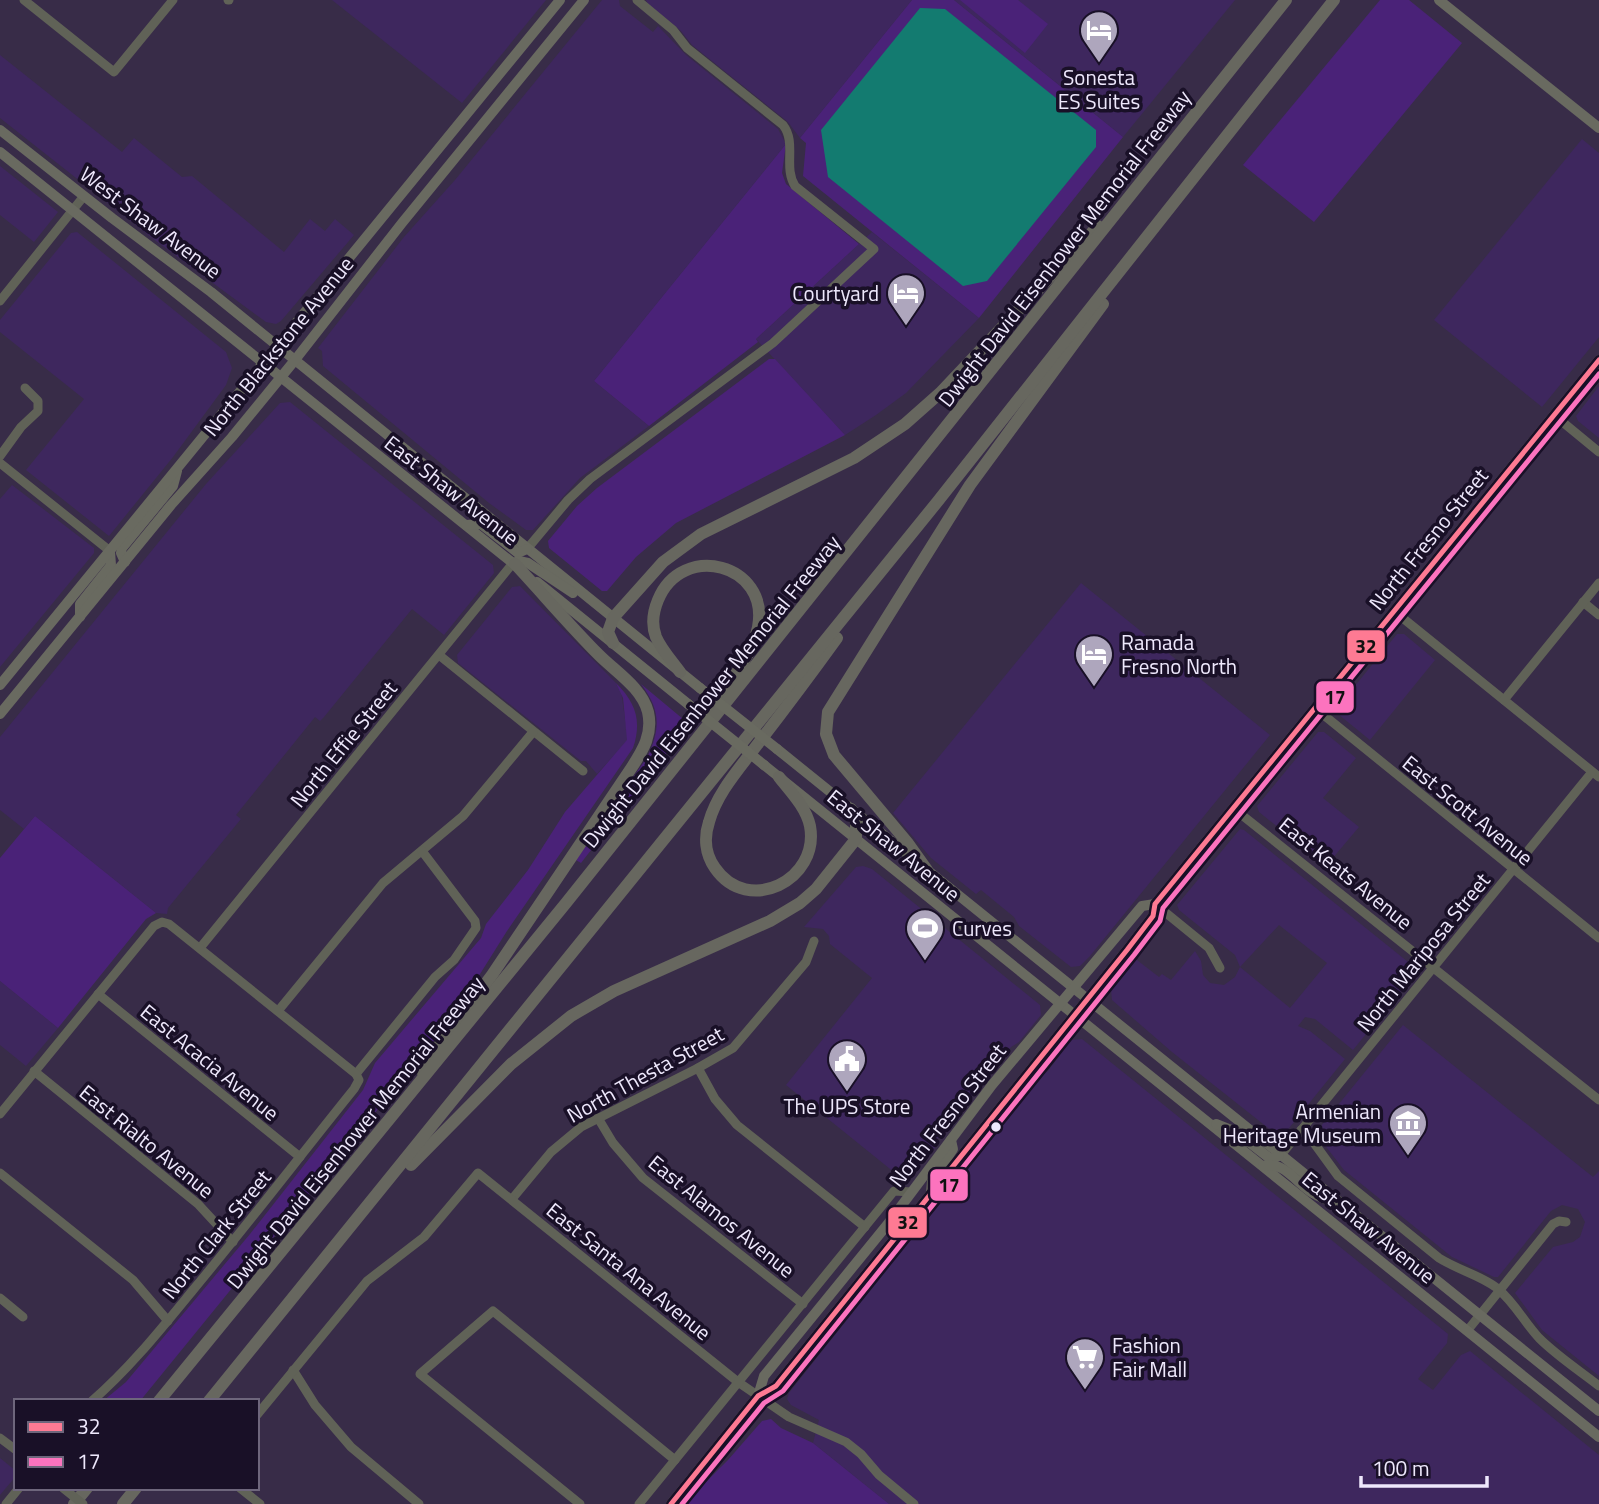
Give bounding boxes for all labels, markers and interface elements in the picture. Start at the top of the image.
hotel icon: Sonesta ES Suites [1078,9,1120,64]
place label: Sonesta ES Suites [1058,61,1140,117]
street label: Dwight David Eisenhower Memorial Freeway [930,83,1198,413]
street label: West Shaw Avenue [73,158,229,286]
street label: North Blackstone Avenue [195,249,361,443]
hotel icon: Courtyard [885,272,927,327]
place label: Courtyard [792,277,879,309]
street label: East Shaw Avenue [378,427,526,553]
street label: North Fresno Street [1361,460,1496,617]
street label: Dwight David Eisenhower Memorial Freeway [574,527,848,855]
place label: Ramada Fresno North [1121,626,1237,682]
line badge: 32 [1346,629,1386,663]
text: 32 [1355,631,1377,660]
hotel icon: Ramada Fresno North [1073,633,1115,688]
street label: North Effie Street [282,673,405,814]
line badge: 17 [1315,680,1355,714]
text: 17 [1324,682,1346,711]
street label: East Scott Avenue [1396,747,1540,873]
street label: East Shaw Avenue [820,781,968,909]
street label: East Keats Avenue [1272,809,1420,937]
street label: North Mariposa Street [1349,865,1498,1039]
sports icon: Curves [904,907,946,962]
place label: Curves [952,912,1012,944]
street label: Dwight David Eisenhower Memorial Freeway [218,968,492,1296]
street label: East Acacia Avenue [134,996,286,1128]
street label: North Thesta Street [561,1017,730,1130]
street label: North Fresno Street [881,1036,1014,1194]
public building icon: The UPS Store [826,1038,868,1093]
street label: East Rialto Avenue [73,1076,221,1206]
place label: The UPS Store [784,1090,910,1122]
place label: Armenian Heritage Museum [1223,1095,1381,1151]
museum icon: Armenian Heritage Museum [1387,1102,1429,1157]
unlabelled marker [989,1120,1003,1134]
street label: East Alamos Avenue [642,1147,802,1285]
street label: North Clark Street [154,1162,279,1306]
street label: East Shaw Avenue [1295,1163,1443,1291]
line badge: 17 [929,1168,969,1202]
text: 17 [938,1170,960,1199]
street label: East Santa Ana Avenue [540,1194,718,1348]
line badge: 32 [887,1206,928,1239]
text: 32 [897,1207,919,1236]
place label: Fashion Fair Mall [1112,1329,1187,1385]
supermarket icon: Fashion Fair Mall [1064,1336,1106,1391]
legend [14,1399,259,1490]
text: 32 [77,1410,101,1442]
scale bar [1361,1444,1487,1488]
text: 17 [77,1445,101,1477]
text: 100 m [1372,1452,1429,1484]

